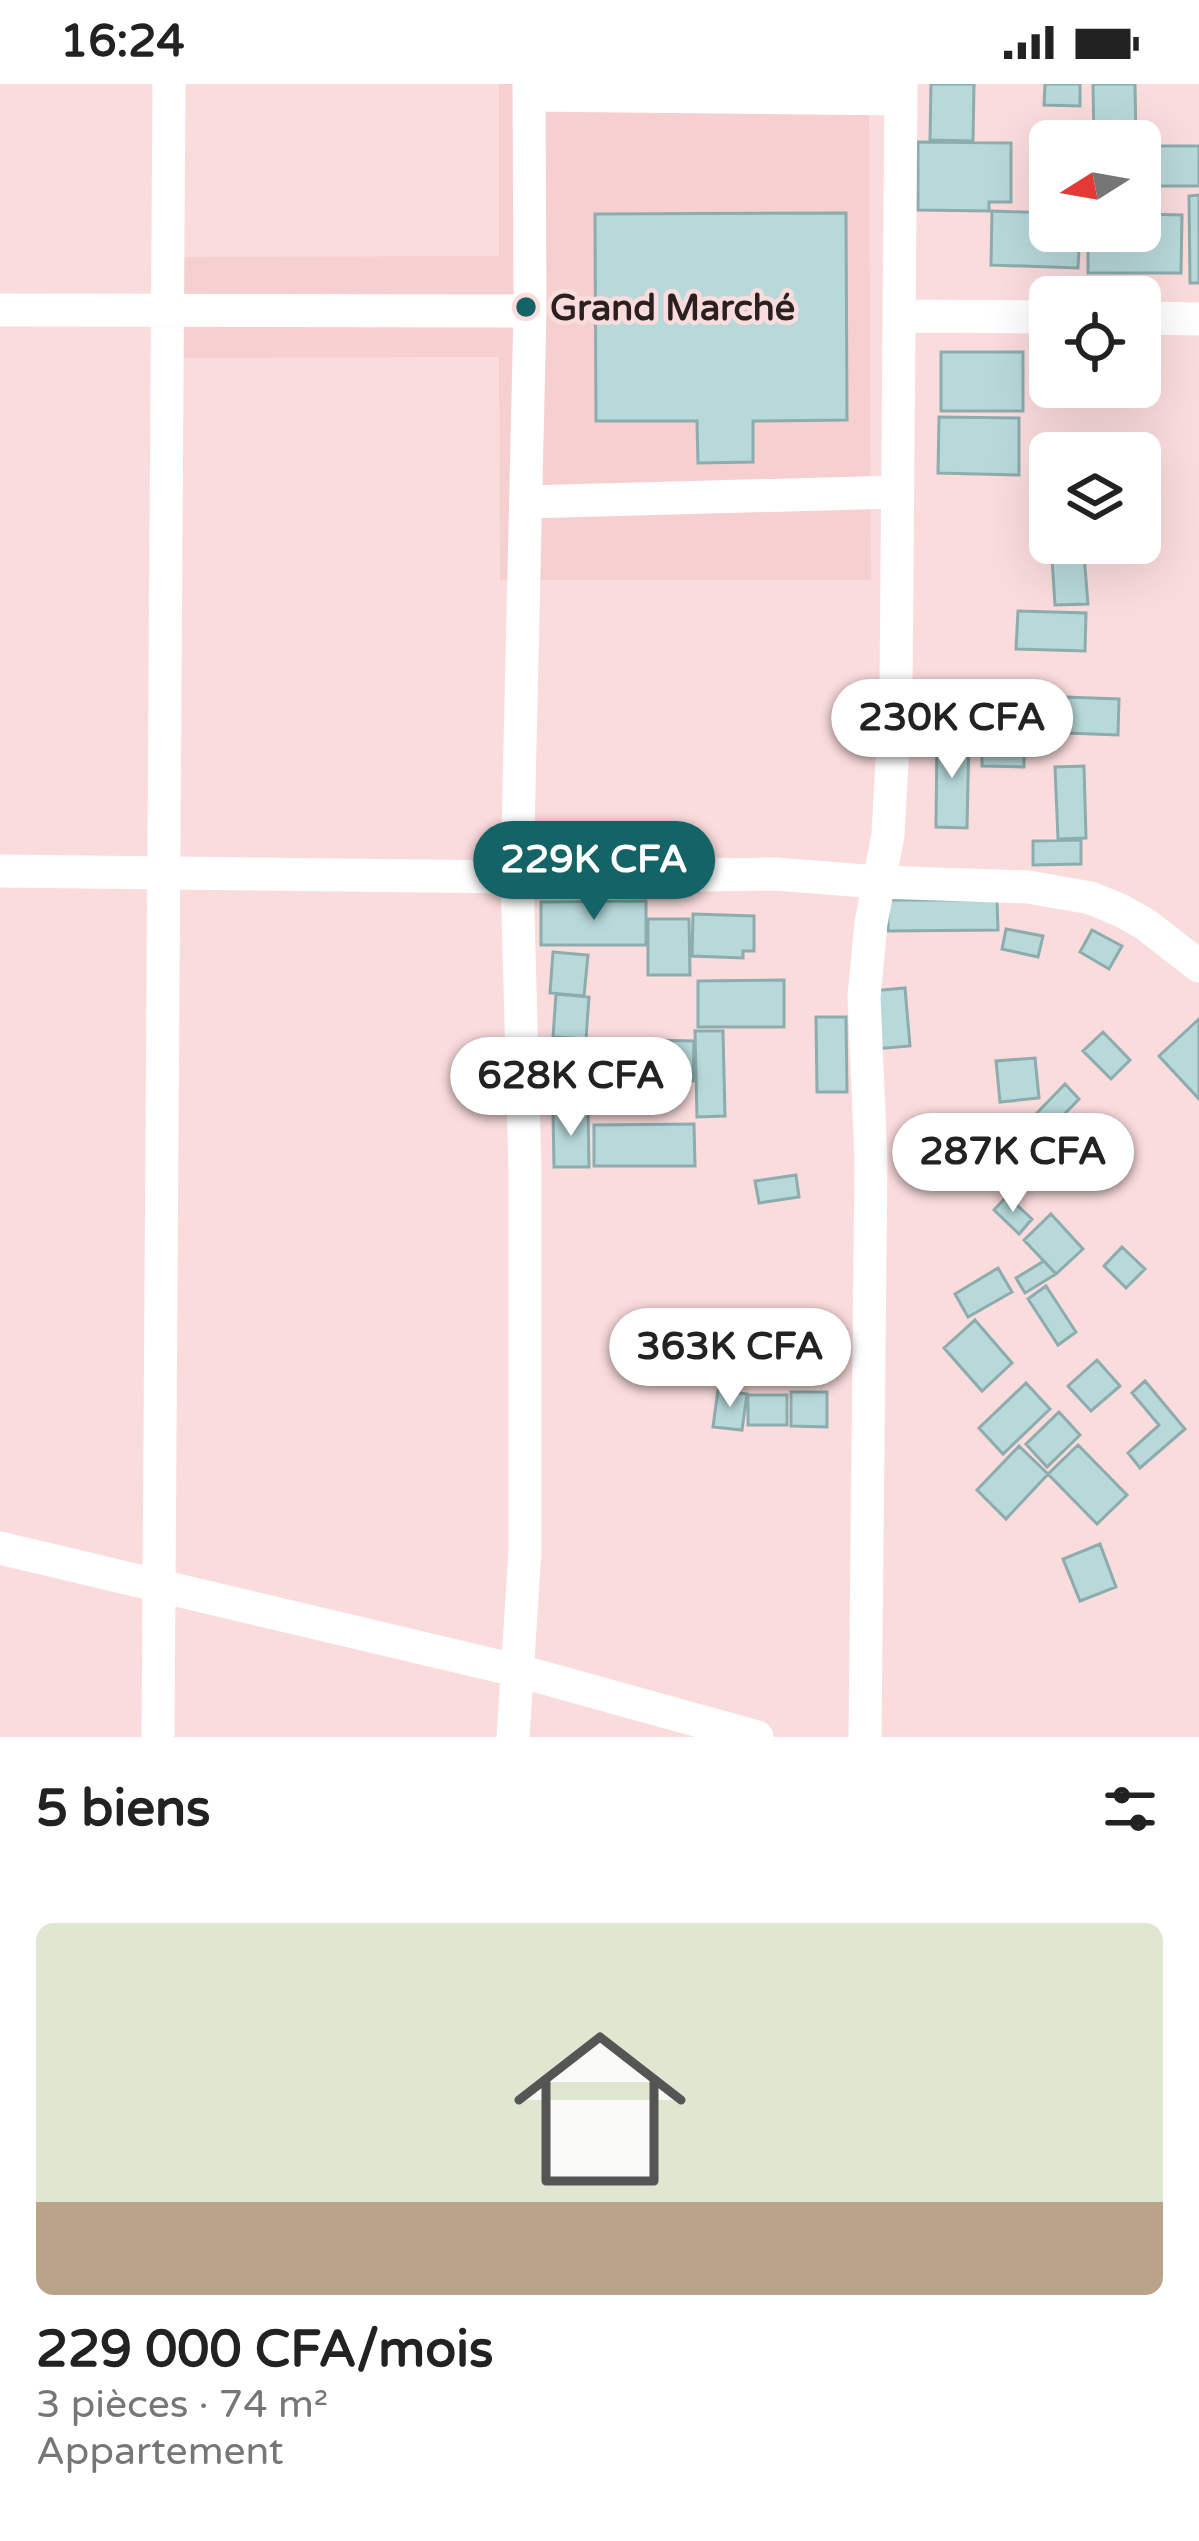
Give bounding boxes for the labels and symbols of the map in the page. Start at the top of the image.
north arrow [1029,120,1161,252]
place label: Grand Marché [550,287,795,330]
marker: Grand Marché [513,294,539,320]
pin: 230K CFA [828,679,1076,781]
pin: 229K CFA [470,821,718,923]
pin: 628K CFA [447,1037,695,1139]
pin: 287K CFA [889,1113,1137,1215]
pin: 363K CFA [606,1308,854,1410]

